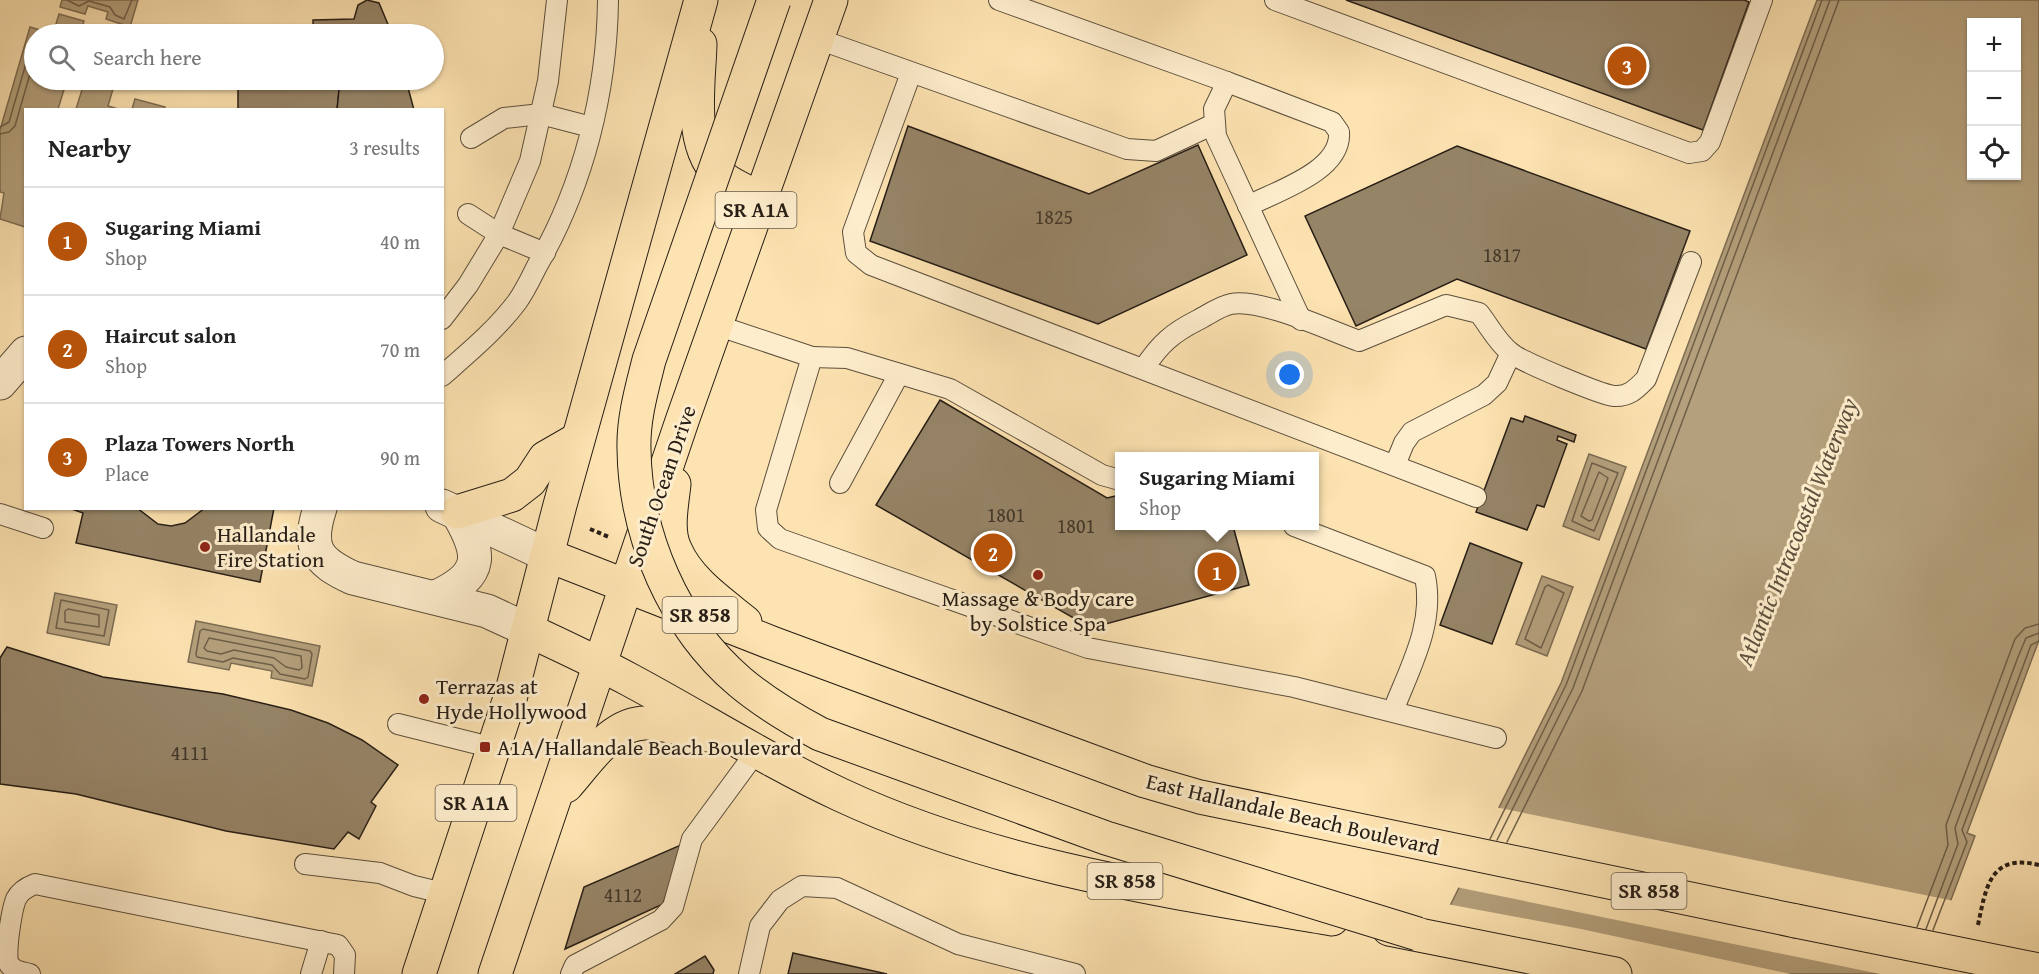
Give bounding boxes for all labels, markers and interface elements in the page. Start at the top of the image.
map controls [1967,18,2021,180]
button: + [1967,18,2021,72]
search box [24,24,444,90]
icon: search [45,41,78,74]
text: Search here [93,41,202,73]
pin: 3 [1608,44,1646,88]
button: − [1967,72,2021,126]
button: locate [1967,126,2021,180]
text: Nearby [48,128,131,167]
text: 3 results [349,133,420,162]
road number: SR A1A [716,192,796,228]
house number: 1825 [1035,202,1073,231]
text: Sugaring Miami [105,211,261,243]
text: 1 [62,227,73,256]
text: 40 m [380,227,420,256]
house number: 1817 [1483,240,1521,269]
text: Shop [105,243,147,272]
text: Haircut salon [105,319,236,351]
text: 2 [62,335,73,364]
text: 70 m [380,335,420,364]
text: Shop [105,351,147,380]
your location [1275,360,1304,389]
water label: Atlantic Intracoastal Waterway [1726,393,1866,672]
street label: South Ocean Drive [618,401,704,571]
text: Plaza Towers North [105,427,294,459]
text: 3 [62,443,73,472]
text: 90 m [380,443,420,472]
popup [1115,452,1319,530]
text: Place [105,459,149,488]
text: Sugaring Miami [1139,461,1295,493]
text: Shop [1139,493,1181,522]
house number: 1801 [987,500,1025,529]
house number: 1801 [1057,511,1095,540]
place label: Hallandale Fire Station [217,518,325,575]
pin: 2 [974,530,1012,576]
marker: Hallandale Fire Station [198,540,212,554]
pin: 1 [1198,550,1236,594]
marker: Massage & Body care by Solstice Spa [1031,568,1045,582]
place label: Massage & Body care by Solstice Spa [942,582,1134,639]
road number: SR 858 [662,597,738,633]
place label: Terrazas at Hyde Hollywood [436,670,587,727]
marker: Terrazas at Hyde Hollywood [417,692,431,706]
place label: A1A/Hallandale Beach Boulevard [497,731,802,763]
house number: 4111 [171,738,209,767]
marker: A1A/Hallandale Beach Boulevard [478,740,492,754]
street label: East Hallandale Beach Boulevard [1143,765,1443,863]
road number: SR A1A [436,785,516,821]
road number: SR 858 [1088,863,1162,899]
road number: SR 858 [1612,873,1686,909]
house number: 4112 [604,880,642,909]

